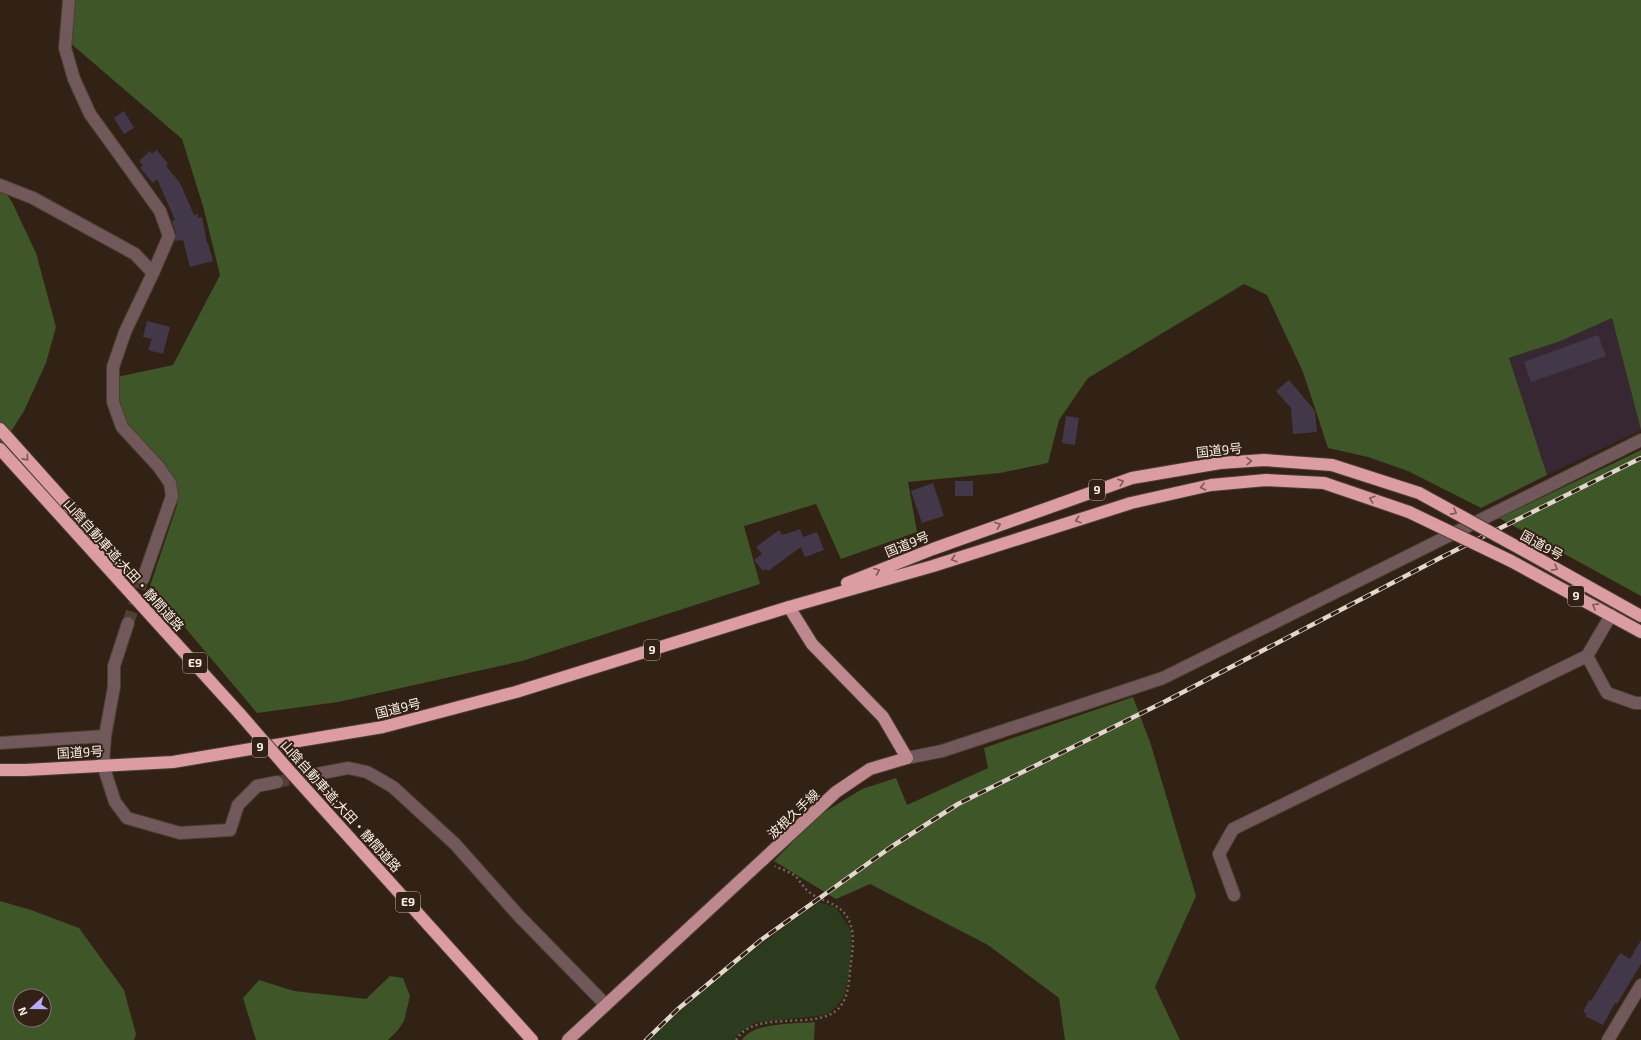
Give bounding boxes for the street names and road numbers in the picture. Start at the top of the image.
street label: 国道9号 [1195,440,1243,460]
road number: 9 [1089,480,1105,500]
street label: 山陰自動車道;大田・静間道路 [60,496,188,634]
street label: 国道9号 [1518,527,1566,563]
street label: 国道9号 [882,528,932,560]
road number: 9 [1568,586,1584,606]
road number: 9 [644,640,660,660]
road number: E9 [183,653,207,673]
street label: 国道9号 [374,695,422,721]
road number: 9 [252,737,268,757]
street label: 山陰自動車道;大田・静間道路 [277,737,405,875]
street label: 国道9号 [56,743,104,761]
street label: 波根久手線 [764,786,822,842]
road number: E9 [396,892,420,912]

